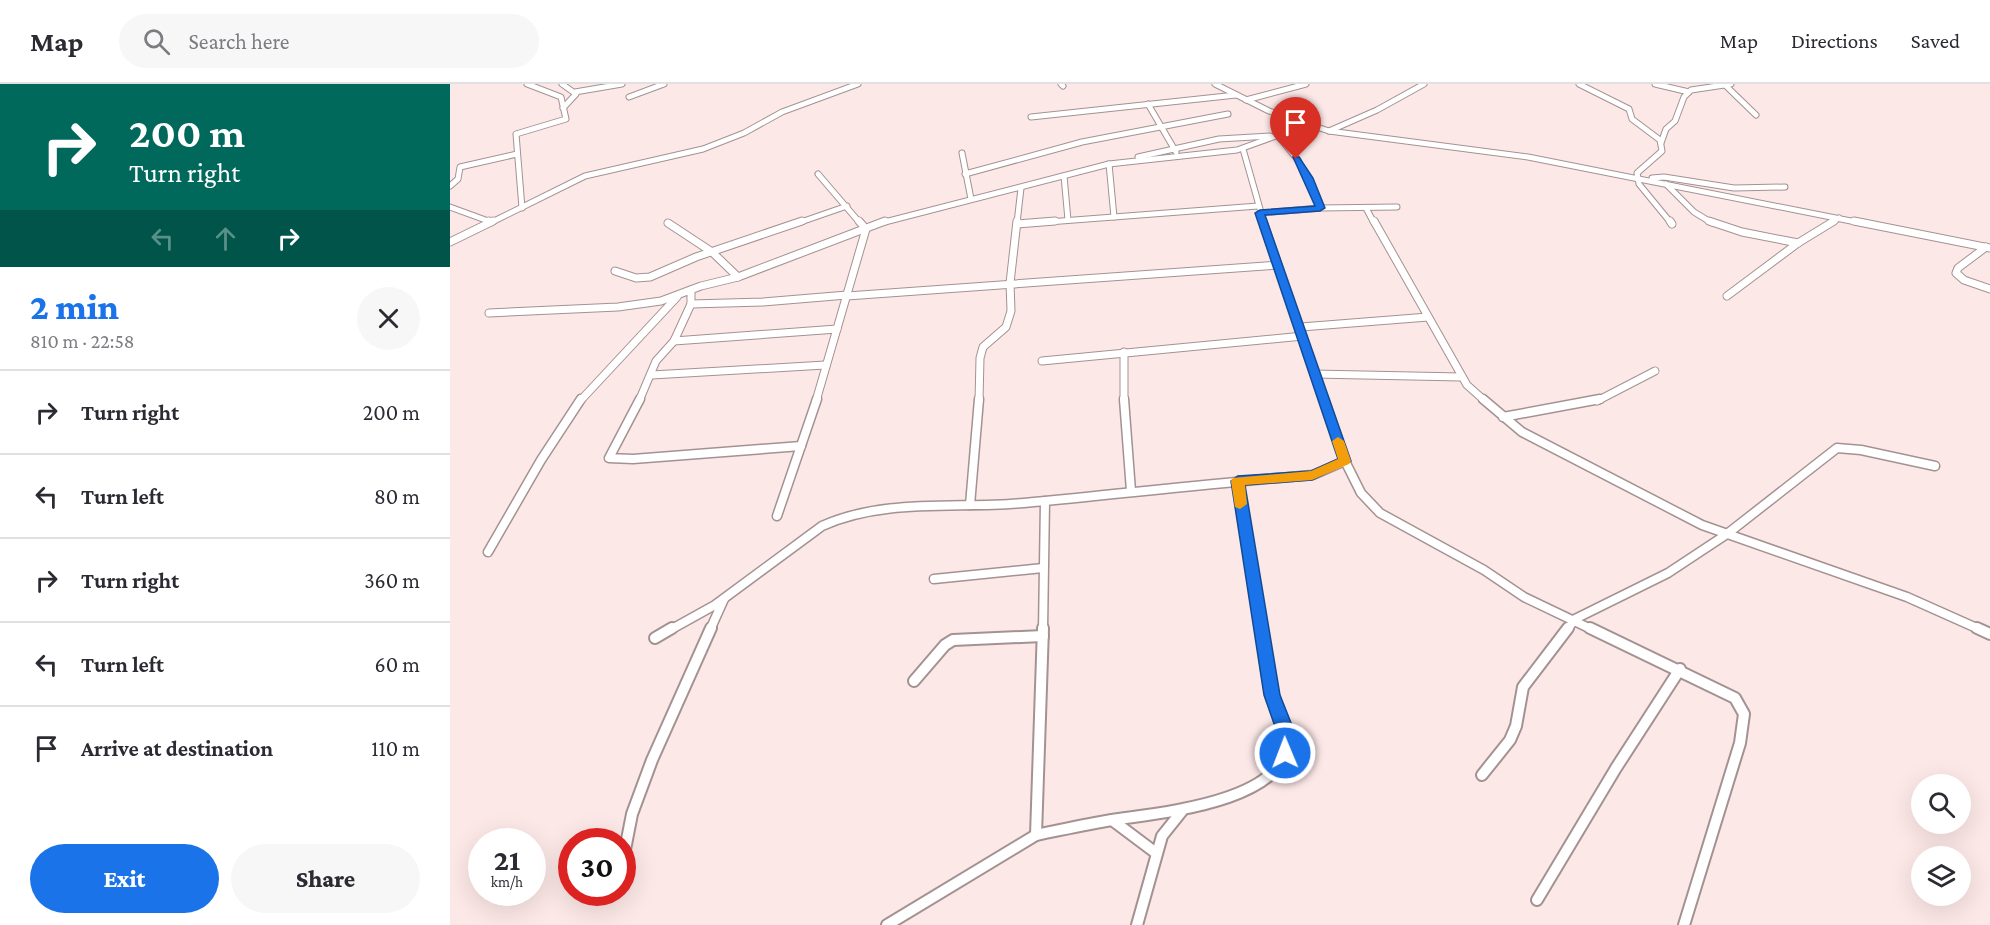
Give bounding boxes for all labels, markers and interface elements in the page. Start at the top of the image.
search box [119,14,539,68]
icon: search [140,25,173,58]
text: Map [30,26,83,57]
text: Search here [188,29,289,54]
text: Map [1720,29,1758,53]
text: Directions [1791,29,1878,53]
text: Saved [1911,29,1960,53]
pin [1270,97,1321,159]
icon: arrive [1279,106,1312,139]
icon: right [30,108,108,186]
text: 200 m [129,109,245,156]
text: Turn right [129,158,240,188]
icon: left [146,222,179,255]
icon: ahead [209,222,242,255]
icon: right [272,222,305,255]
text: 2 min [30,287,119,327]
button: close [357,287,420,350]
text: 810 m · 22:58 [30,330,135,352]
icon: right [30,396,63,429]
text: Turn right [81,400,179,425]
text: 200 m [363,400,420,425]
icon: left [30,480,63,513]
text: Turn left [81,484,164,509]
text: 80 m [374,484,420,509]
icon: right [30,564,63,597]
text: Turn right [81,568,179,593]
text: 360 m [364,568,420,593]
icon: left [30,648,63,681]
text: Turn left [81,652,164,677]
text: 60 m [375,652,420,677]
position arrow [1253,721,1317,785]
icon: arrive [30,732,63,765]
text: Arrive at destination [81,736,273,761]
text: 110 m [371,736,420,761]
map controls [1911,774,1971,906]
button: search [1911,774,1971,834]
speed limit sign: 30 [558,828,636,906]
text: 21 [494,843,520,876]
button: Exit [30,844,219,913]
button: Share [231,844,420,913]
button: layers [1911,846,1971,906]
text: km/h [491,874,523,890]

